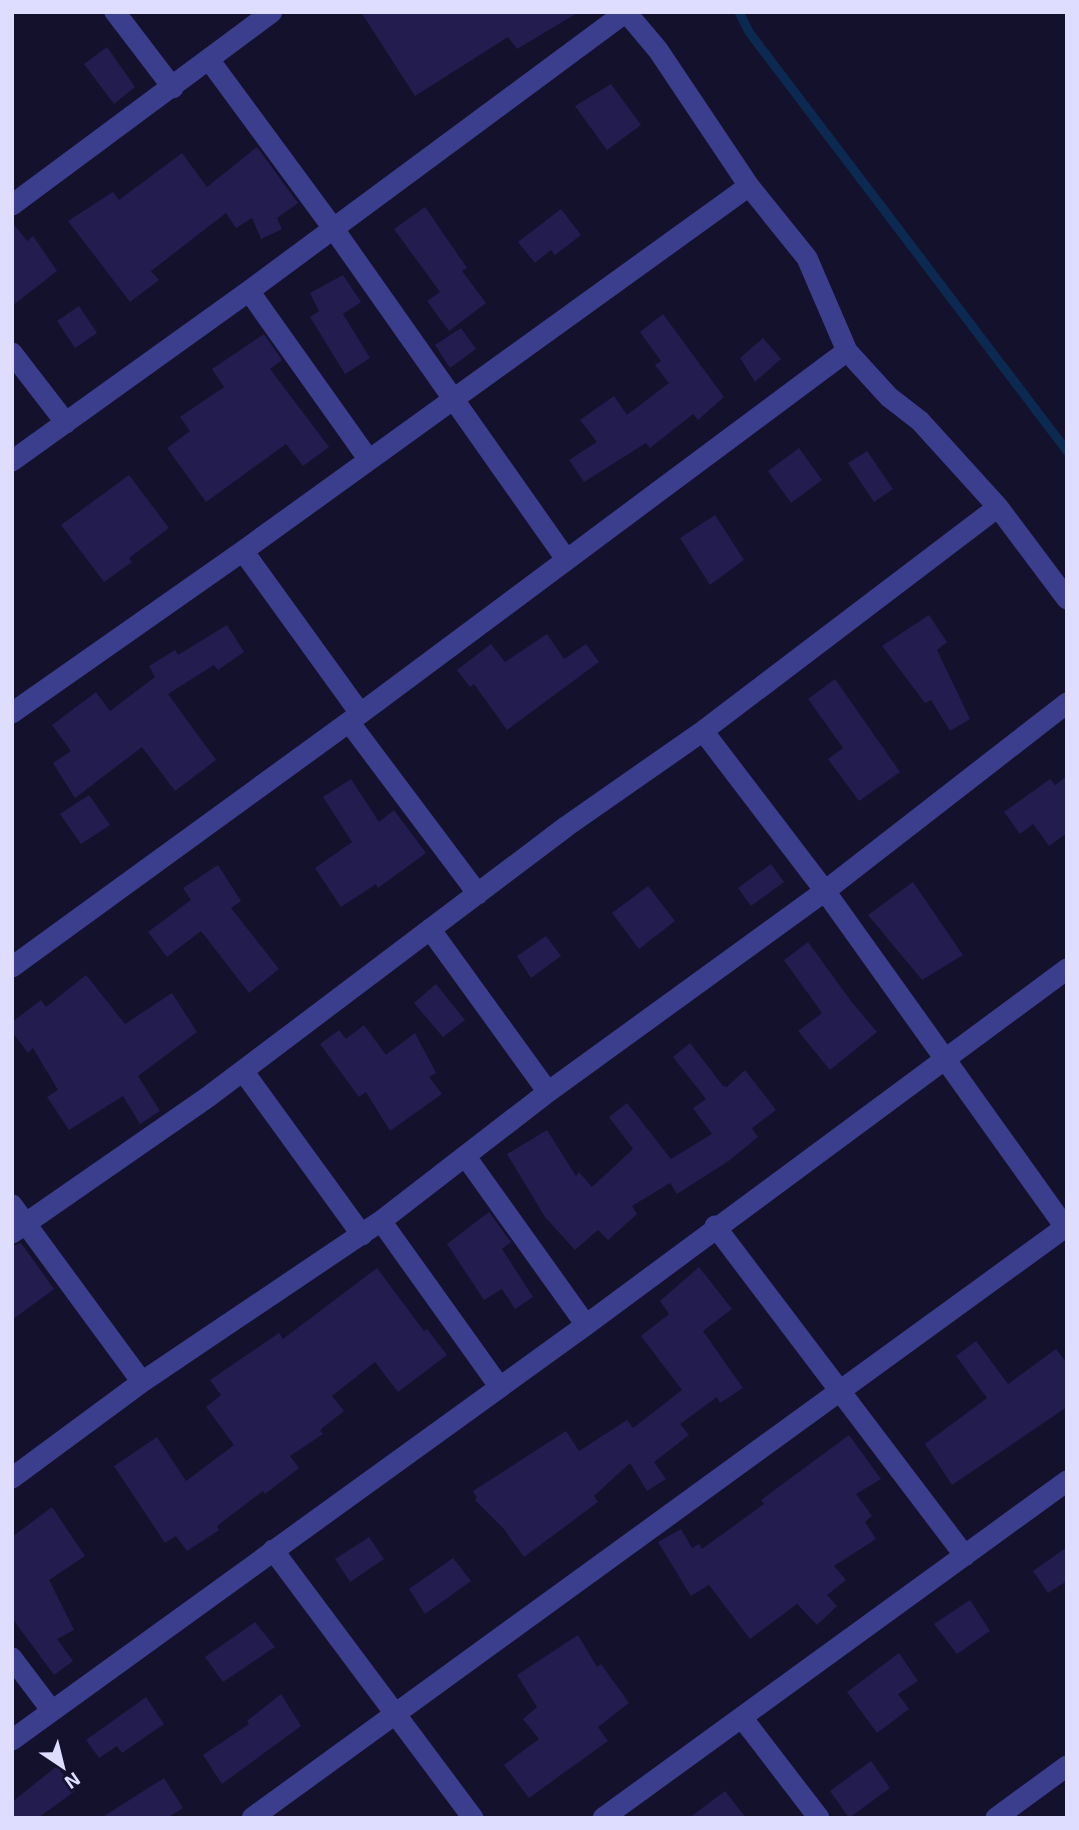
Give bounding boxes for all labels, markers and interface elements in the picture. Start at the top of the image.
north arrow [28,1732,98,1802]
text: N [61,1768,85,1795]

